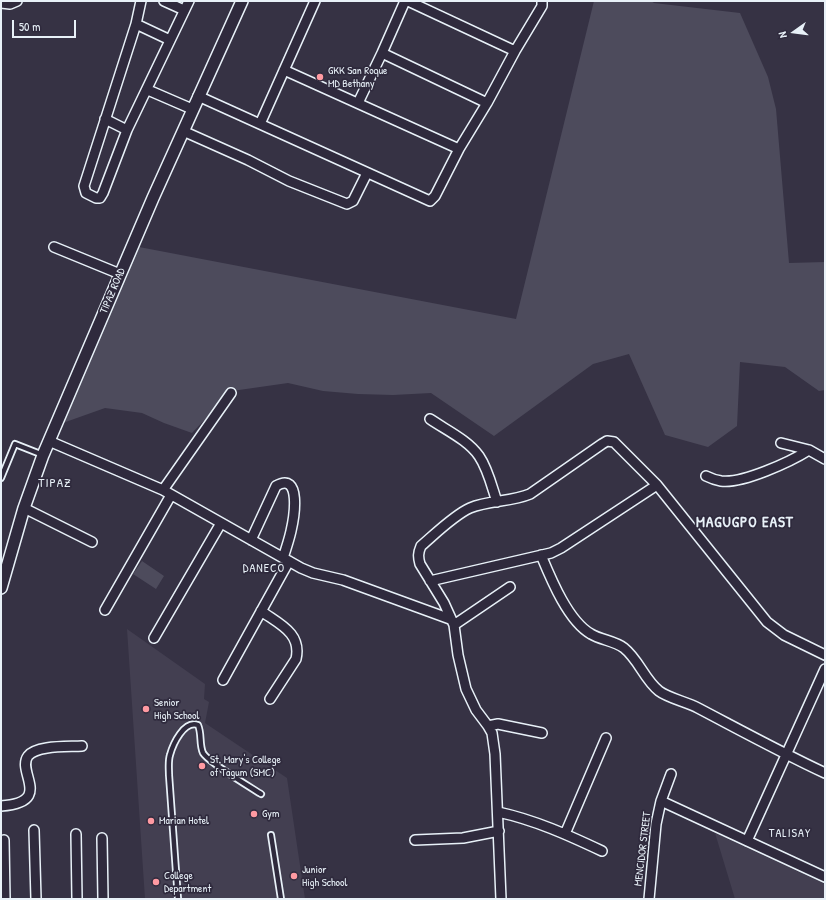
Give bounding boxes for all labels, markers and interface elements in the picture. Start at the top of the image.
scale bar [14,12,78,38]
north arrow [774,12,814,52]
text: 50 m [19,18,40,35]
text: N [775,30,790,39]
place label: GKK San Roque MD Bethany [328,64,387,90]
marker: GKK San Roque MD Bethany [315,72,325,82]
street label: TIPAZ ROAD [98,266,128,316]
district label: TIPAZ [38,476,72,492]
district label: MAGUGPO EAST [696,514,794,532]
district label: DANECO [243,562,285,576]
place label: Senior High School [154,696,199,722]
marker: Senior High School [141,704,151,714]
place label: St. Mary's College of Tagum (SMC) [210,753,281,779]
marker: St. Mary's College of Tagum (SMC) [197,761,207,771]
place label: Gym [262,807,279,821]
marker: Gym [249,809,259,819]
street label: MENCIDOR STREET [632,811,654,887]
place label: Marian Hotel [159,814,209,828]
marker: Marian Hotel [146,816,156,826]
district label: TALISAY [769,827,811,841]
place label: Junior High School [302,863,347,889]
place label: College Department [164,869,211,895]
marker: Junior High School [289,871,299,881]
marker: College Department [151,877,161,887]

